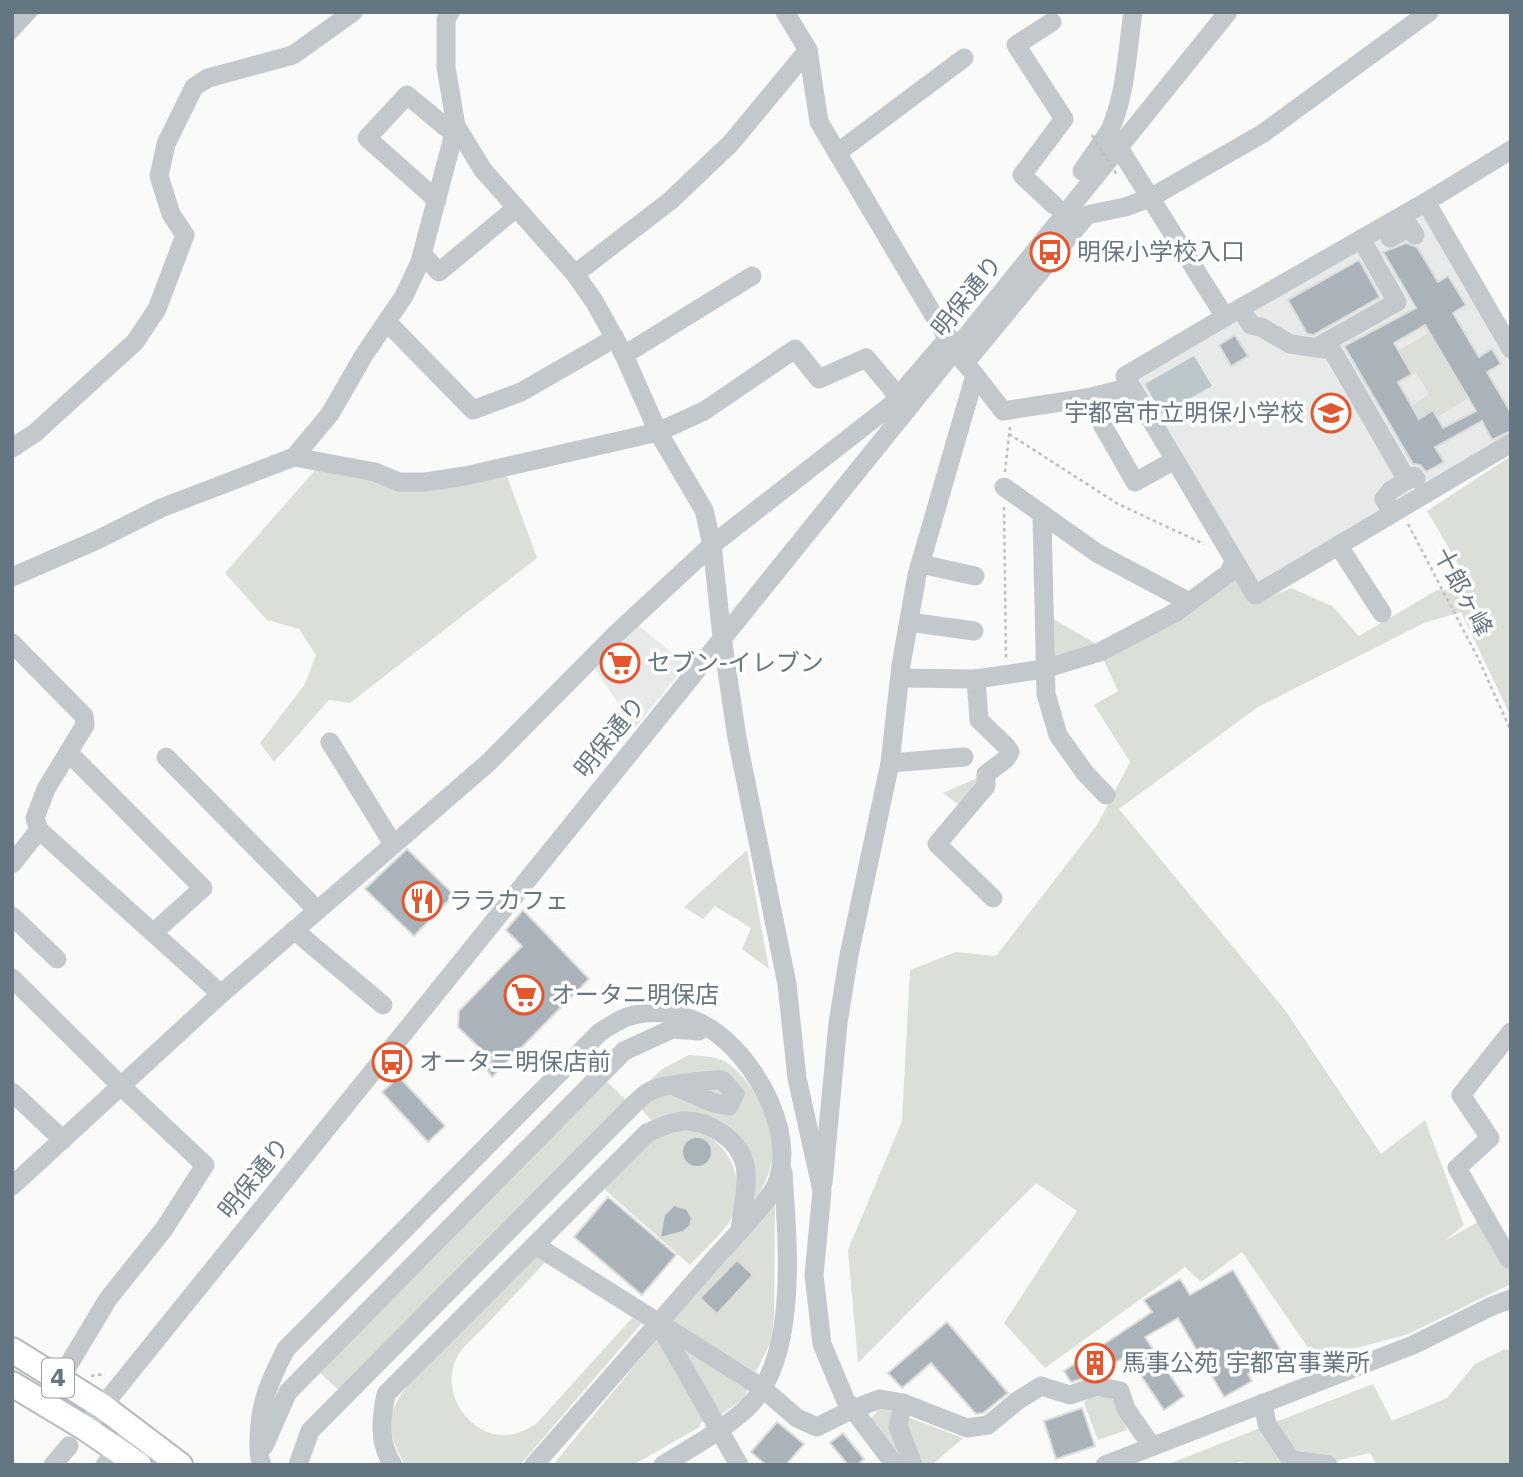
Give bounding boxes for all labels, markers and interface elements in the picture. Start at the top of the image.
bus stop icon: 明保小学校入口 [1029,231,1071,273]
place label: 明保小学校入口 [1077,238,1245,266]
street label: 明保通り [926,250,1008,342]
school or university icon: 宇都宮市立明保小学校 [1310,392,1352,434]
place label: 宇都宮市立明保小学校 [1064,399,1304,427]
street label: 十郎ヶ峰 [1428,543,1498,641]
supermarket icon: セブン-イレブン [599,642,641,684]
place label: セブン-イレブン [647,649,824,677]
street label: 明保通り [569,691,651,783]
restaurant icon: ララカフェ [401,880,443,922]
place label: ララカフェ [449,887,569,915]
supermarket icon: オータニ明保店 [503,974,545,1016]
place label: オータニ明保店 [551,981,719,1009]
bus stop icon: オータニ明保店前 [371,1041,413,1083]
place label: オータニ明保店前 [419,1048,611,1076]
street label: 明保通り [213,1132,295,1224]
building icon: 馬事公苑 宇都宮事業所 [1074,1342,1116,1384]
place label: 馬事公苑 宇都宮事業所 [1122,1349,1370,1377]
road number: 4 [42,1358,74,1398]

